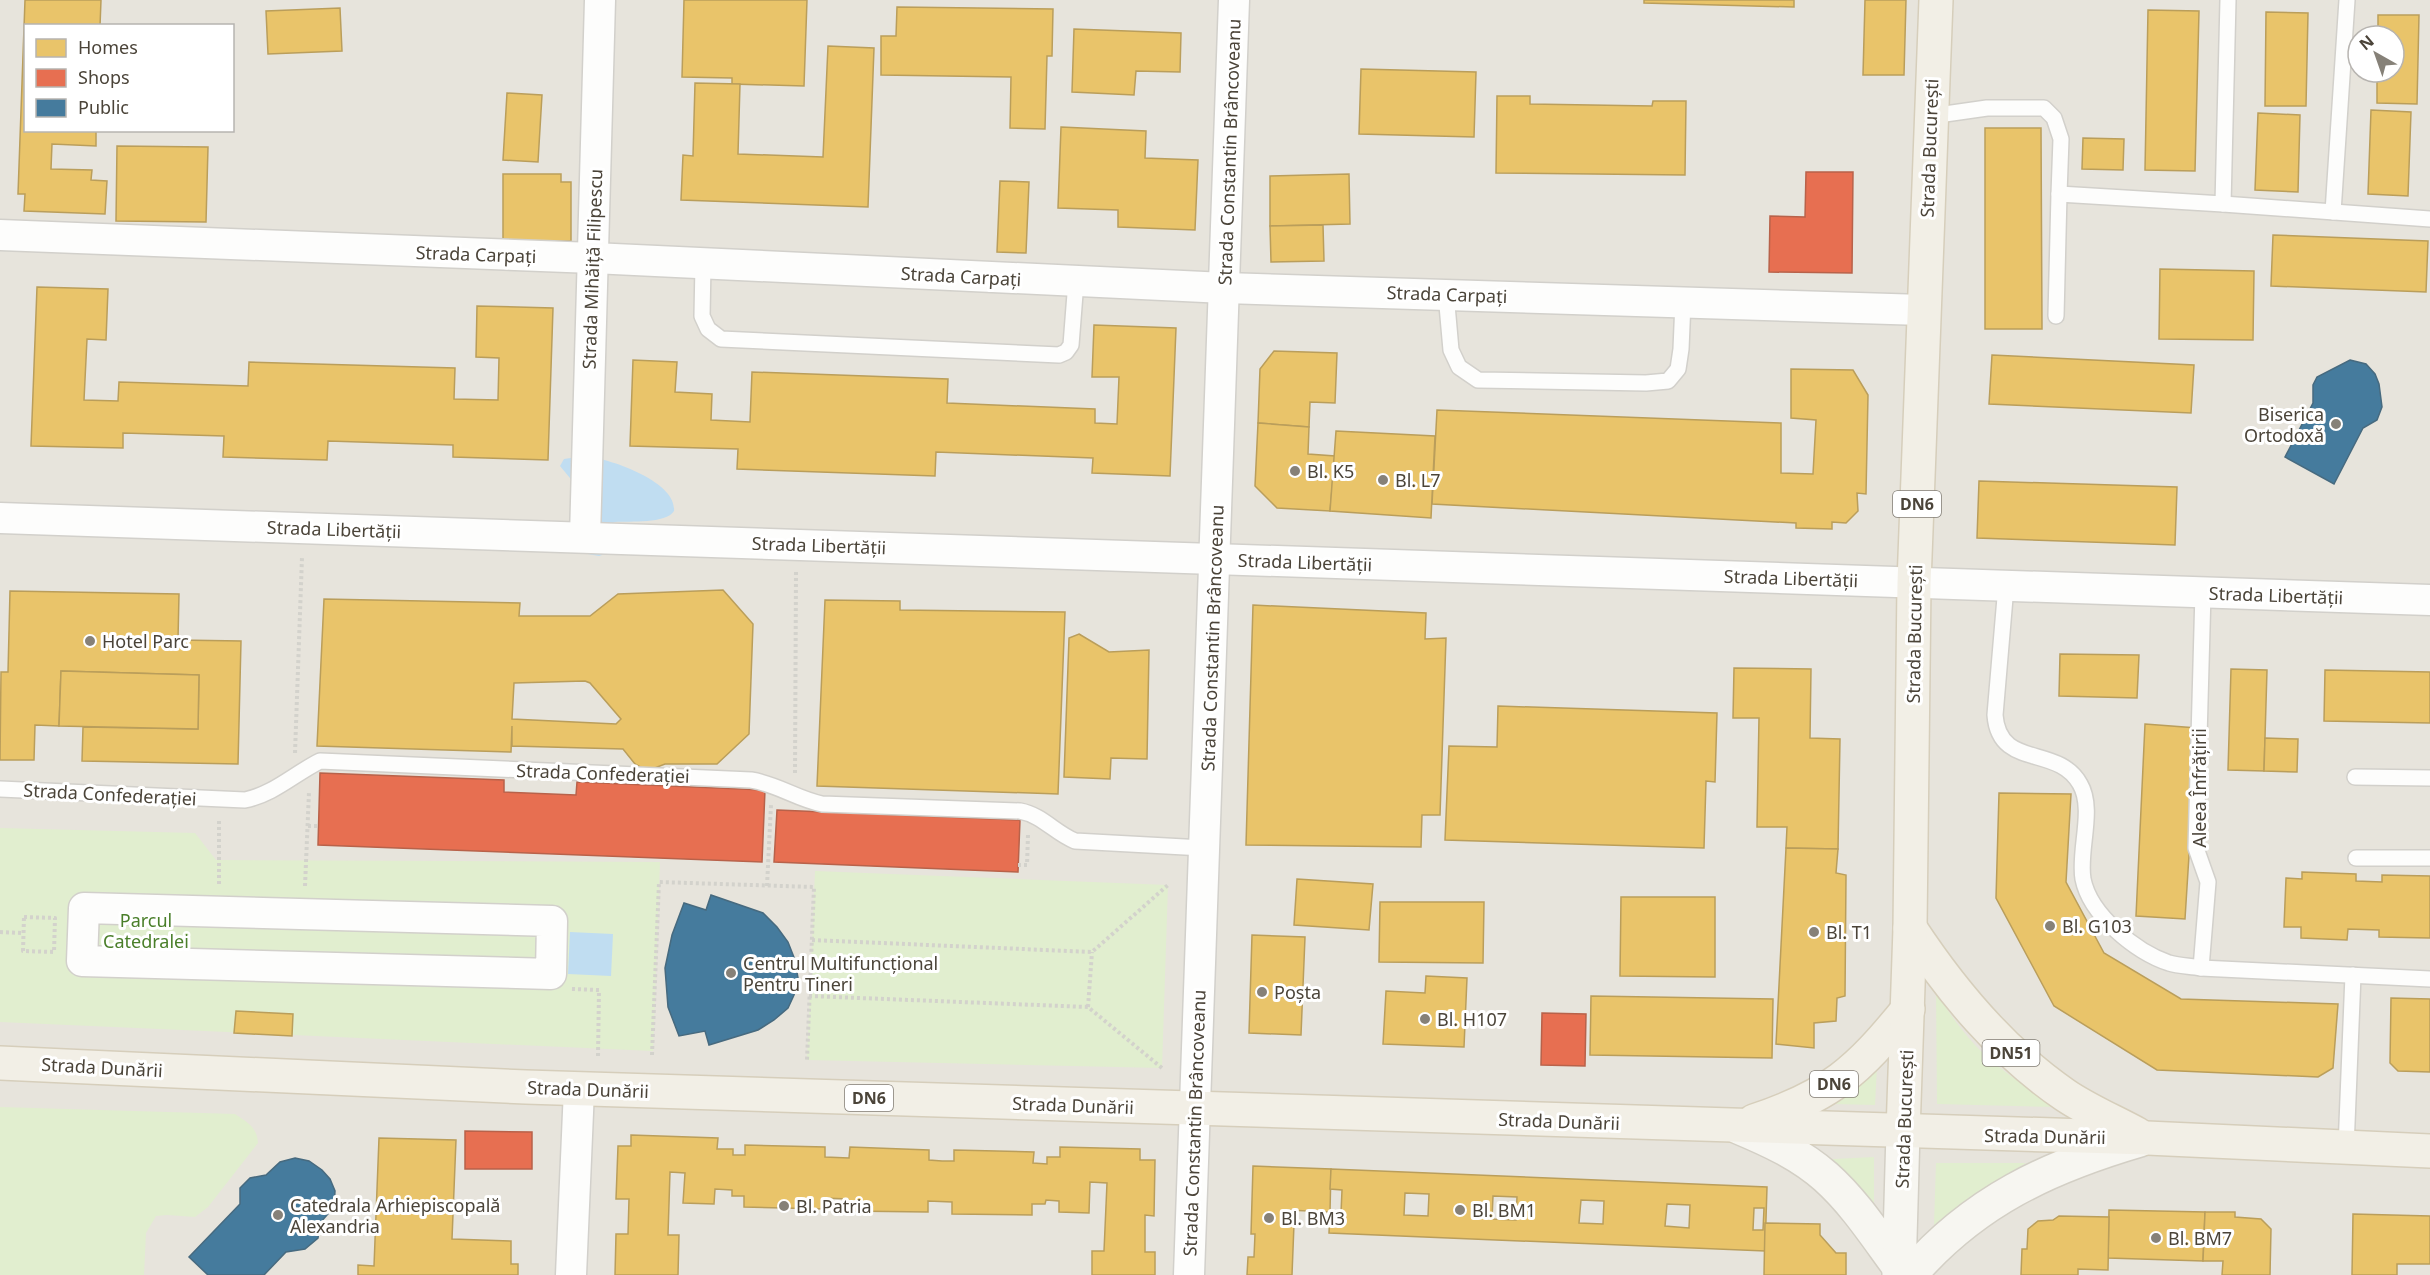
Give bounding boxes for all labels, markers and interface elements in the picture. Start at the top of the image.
street label: Strada Constantin Brâncoveanu [1212,18,1246,286]
legend [24,24,234,132]
north arrow [2346,24,2406,84]
text: N [2354,30,2378,55]
text: Homes [78,35,138,59]
text: Shops [78,65,130,89]
street label: Strada București [1915,78,1943,218]
text: Public [78,95,129,119]
street label: Strada Mihăiță Filipescu [577,168,607,370]
street label: Strada Carpați [415,240,537,268]
street label: Strada Carpați [900,261,1022,291]
street label: Strada Carpați [1386,280,1508,308]
place label: Biserica Ortodoxă [2244,402,2324,447]
marker: Biserica Ortodoxă [2329,417,2343,431]
place label: Bl. K5 [1307,459,1354,483]
marker: Bl. K5 [1288,464,1302,478]
place label: Bl. L7 [1395,468,1441,492]
marker: Bl. L7 [1376,473,1390,487]
road number: DN6 [1893,491,1941,517]
street label: Strada Constantin Brâncoveanu [1195,504,1229,772]
street label: Strada Libertății [266,515,402,543]
street label: Strada Libertății [751,531,887,559]
street label: Strada Libertății [1237,548,1373,576]
street label: Strada Libertății [1723,564,1859,592]
street label: Strada București [1901,564,1927,704]
street label: Strada Libertății [2208,581,2344,609]
place label: Hotel Parc [102,629,189,653]
marker: Hotel Parc [83,634,97,648]
street label: Aleea Înfrățirii [2187,728,2211,848]
street label: Strada Confederației [516,758,690,788]
street label: Strada Confederației [23,777,197,811]
park label: Parcul Catedralei [103,908,189,953]
place label: Bl. G103 [2062,914,2132,938]
marker: Bl. G103 [2043,919,2057,933]
place label: Bl. T1 [1826,920,1872,944]
marker: Bl. T1 [1807,925,1821,939]
place label: Centrul Multifuncțional Pentru Tineri [743,951,938,996]
marker: Centrul Multifuncțional Pentru Tineri [724,966,738,980]
place label: Poșta [1274,980,1321,1004]
marker: Poșta [1255,985,1269,999]
street label: Strada Constantin Brâncoveanu [1177,989,1211,1257]
place label: Bl. H107 [1437,1007,1507,1031]
marker: Bl. H107 [1418,1012,1432,1026]
road number: DN51 [1982,1040,2040,1066]
street label: Strada București [1890,1049,1918,1189]
street label: Strada Dunării [41,1052,163,1082]
road number: DN6 [1810,1071,1858,1097]
street label: Strada Dunării [527,1075,649,1103]
road number: DN6 [845,1085,893,1111]
street label: Strada Dunării [1012,1091,1134,1119]
street label: Strada Dunării [1498,1107,1620,1135]
street label: Strada Dunării [1984,1123,2106,1149]
place label: Catedrala Arhiepiscopală Alexandria [290,1193,500,1238]
place label: Bl. Patria [796,1194,872,1218]
place label: Bl. BM1 [1472,1198,1536,1222]
marker: Bl. Patria [777,1199,791,1213]
marker: Bl. BM1 [1453,1203,1467,1217]
place label: Bl. BM3 [1281,1206,1345,1230]
marker: Catedrala Arhiepiscopală Alexandria [271,1208,285,1222]
marker: Bl. BM3 [1262,1211,1276,1225]
place label: Bl. BM7 [2168,1226,2232,1250]
marker: Bl. BM7 [2149,1231,2163,1245]

